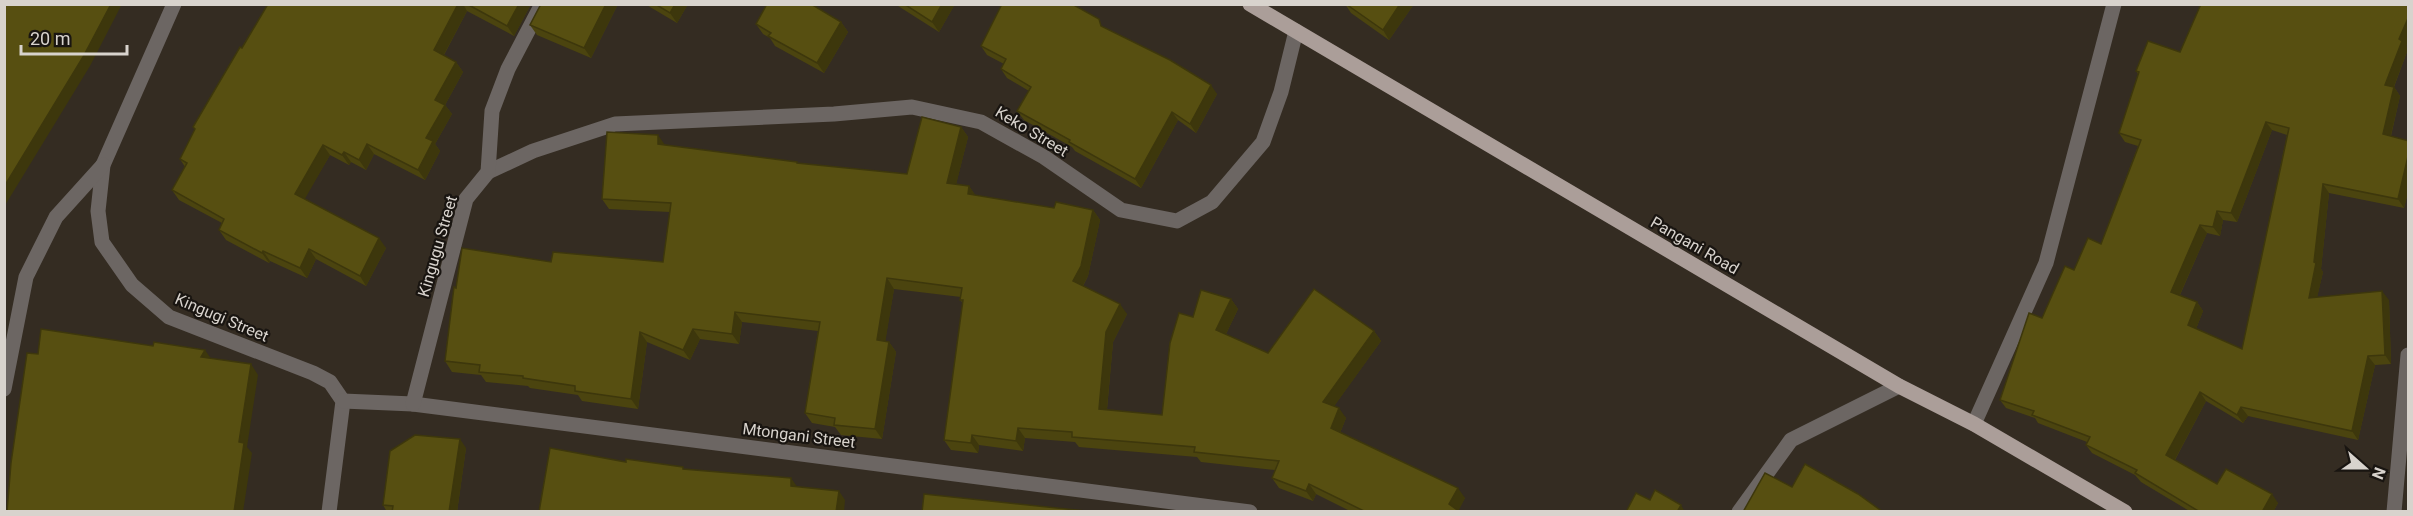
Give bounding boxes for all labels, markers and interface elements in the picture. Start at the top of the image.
scale bar [21,18,128,56]
text: 20 m [30,28,70,49]
street label: Keko Street [992,102,1072,161]
street label: Kingugu Street [414,193,461,299]
street label: Pangani Road [1647,213,1742,278]
street label: Kingugi Street [172,289,271,346]
street label: Mtongani Street [741,419,856,452]
north arrow [2335,438,2395,498]
text: N [2368,465,2389,482]

